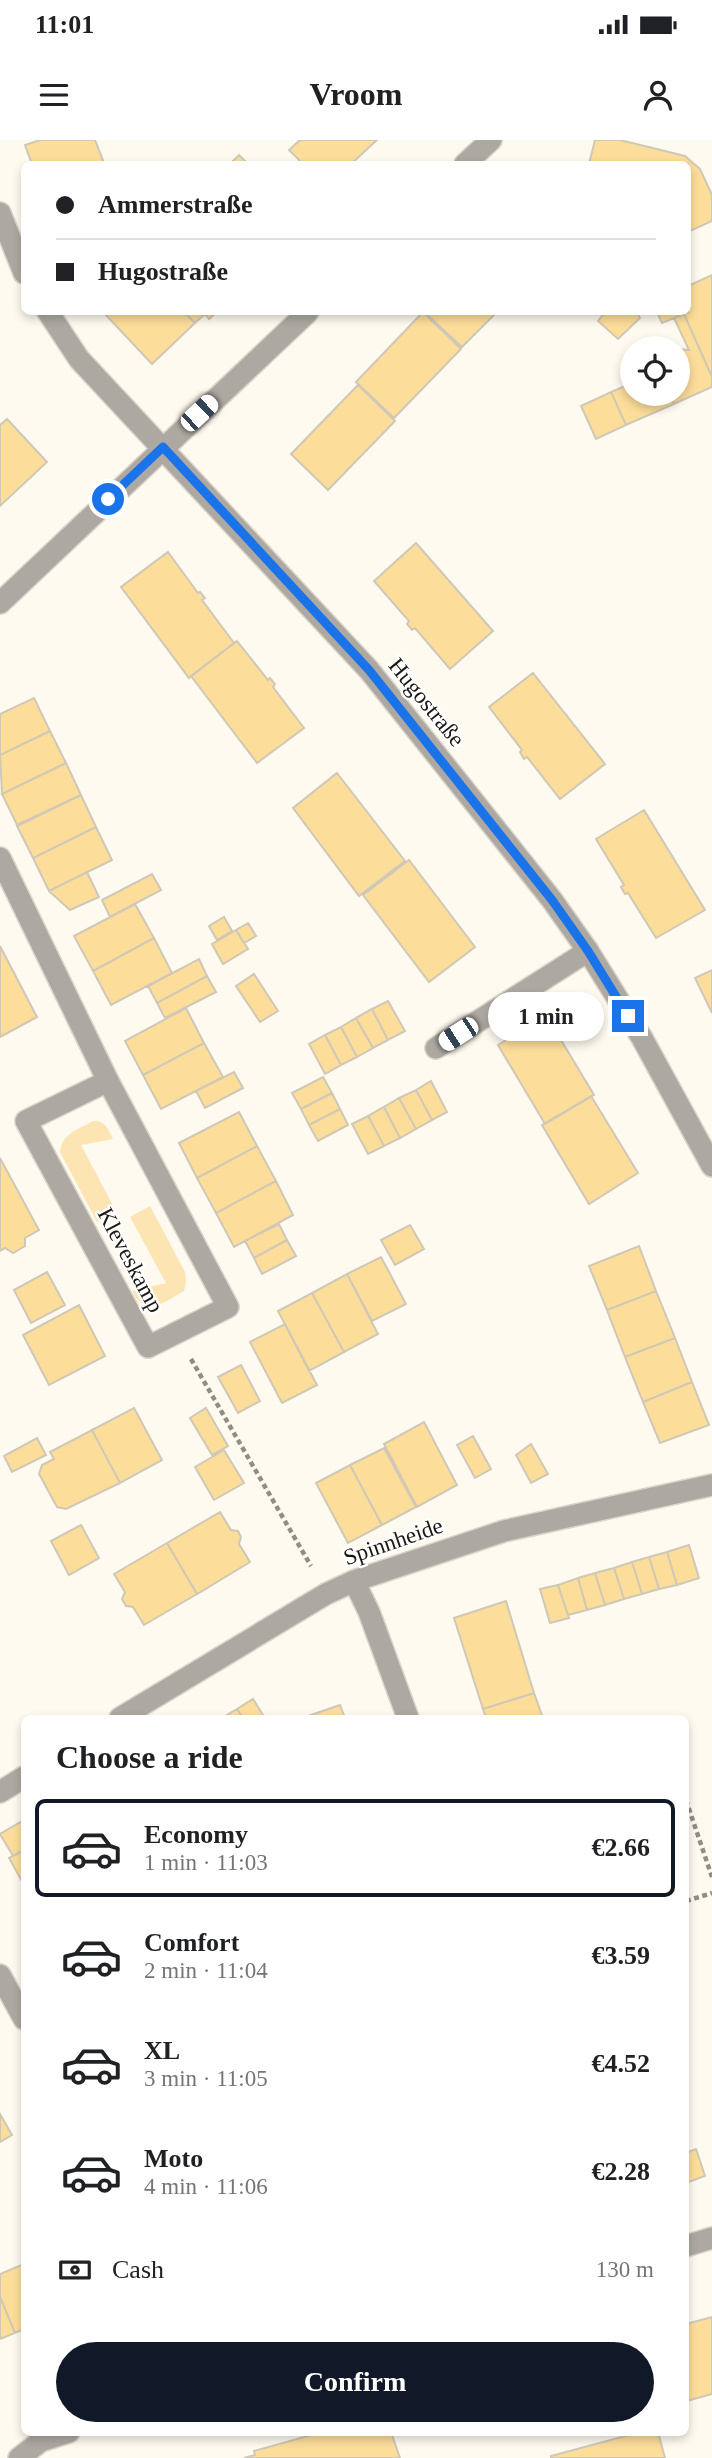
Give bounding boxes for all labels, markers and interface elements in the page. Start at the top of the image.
text: 11:01 [35,10,94,39]
icon: menu [35,76,73,114]
text: Vroom [309,76,403,112]
icon: person [639,76,677,114]
text: Ammerstraße [98,190,253,219]
text: Hugostraße [98,257,228,286]
map controls [620,336,690,406]
button: locate [620,336,690,406]
car [177,391,222,435]
route start [92,483,124,515]
street label: Hugostraße [384,653,470,751]
callout: 1 min [488,992,604,1040]
route end [612,1000,644,1032]
text: 1 min [518,1004,574,1029]
car [435,1014,482,1054]
street label: Kleveskamp [93,1204,169,1317]
street label: Spinnheide [340,1513,446,1570]
text: Choose a ride [56,1739,243,1775]
icon: car [60,1817,123,1880]
text: Economy [144,1820,248,1849]
text: €2.66 [592,1833,650,1862]
text: 1 min · 11:03 [144,1850,268,1875]
icon: car [60,1925,123,1988]
text: Comfort [144,1928,239,1957]
text: €3.59 [592,1941,650,1970]
text: 2 min · 11:04 [144,1958,268,1983]
icon: car [60,2033,123,2096]
text: XL [144,2036,180,2065]
text: €4.52 [592,2049,650,2078]
text: 3 min · 11:05 [144,2066,268,2091]
icon: car [60,2141,123,2204]
text: Moto [144,2144,203,2173]
text: €2.28 [592,2157,650,2186]
text: 4 min · 11:06 [144,2174,268,2199]
icon: cash [56,2251,94,2289]
text: Cash [112,2255,164,2284]
text: 130 m [596,2257,654,2282]
button: Confirm [56,2342,654,2422]

